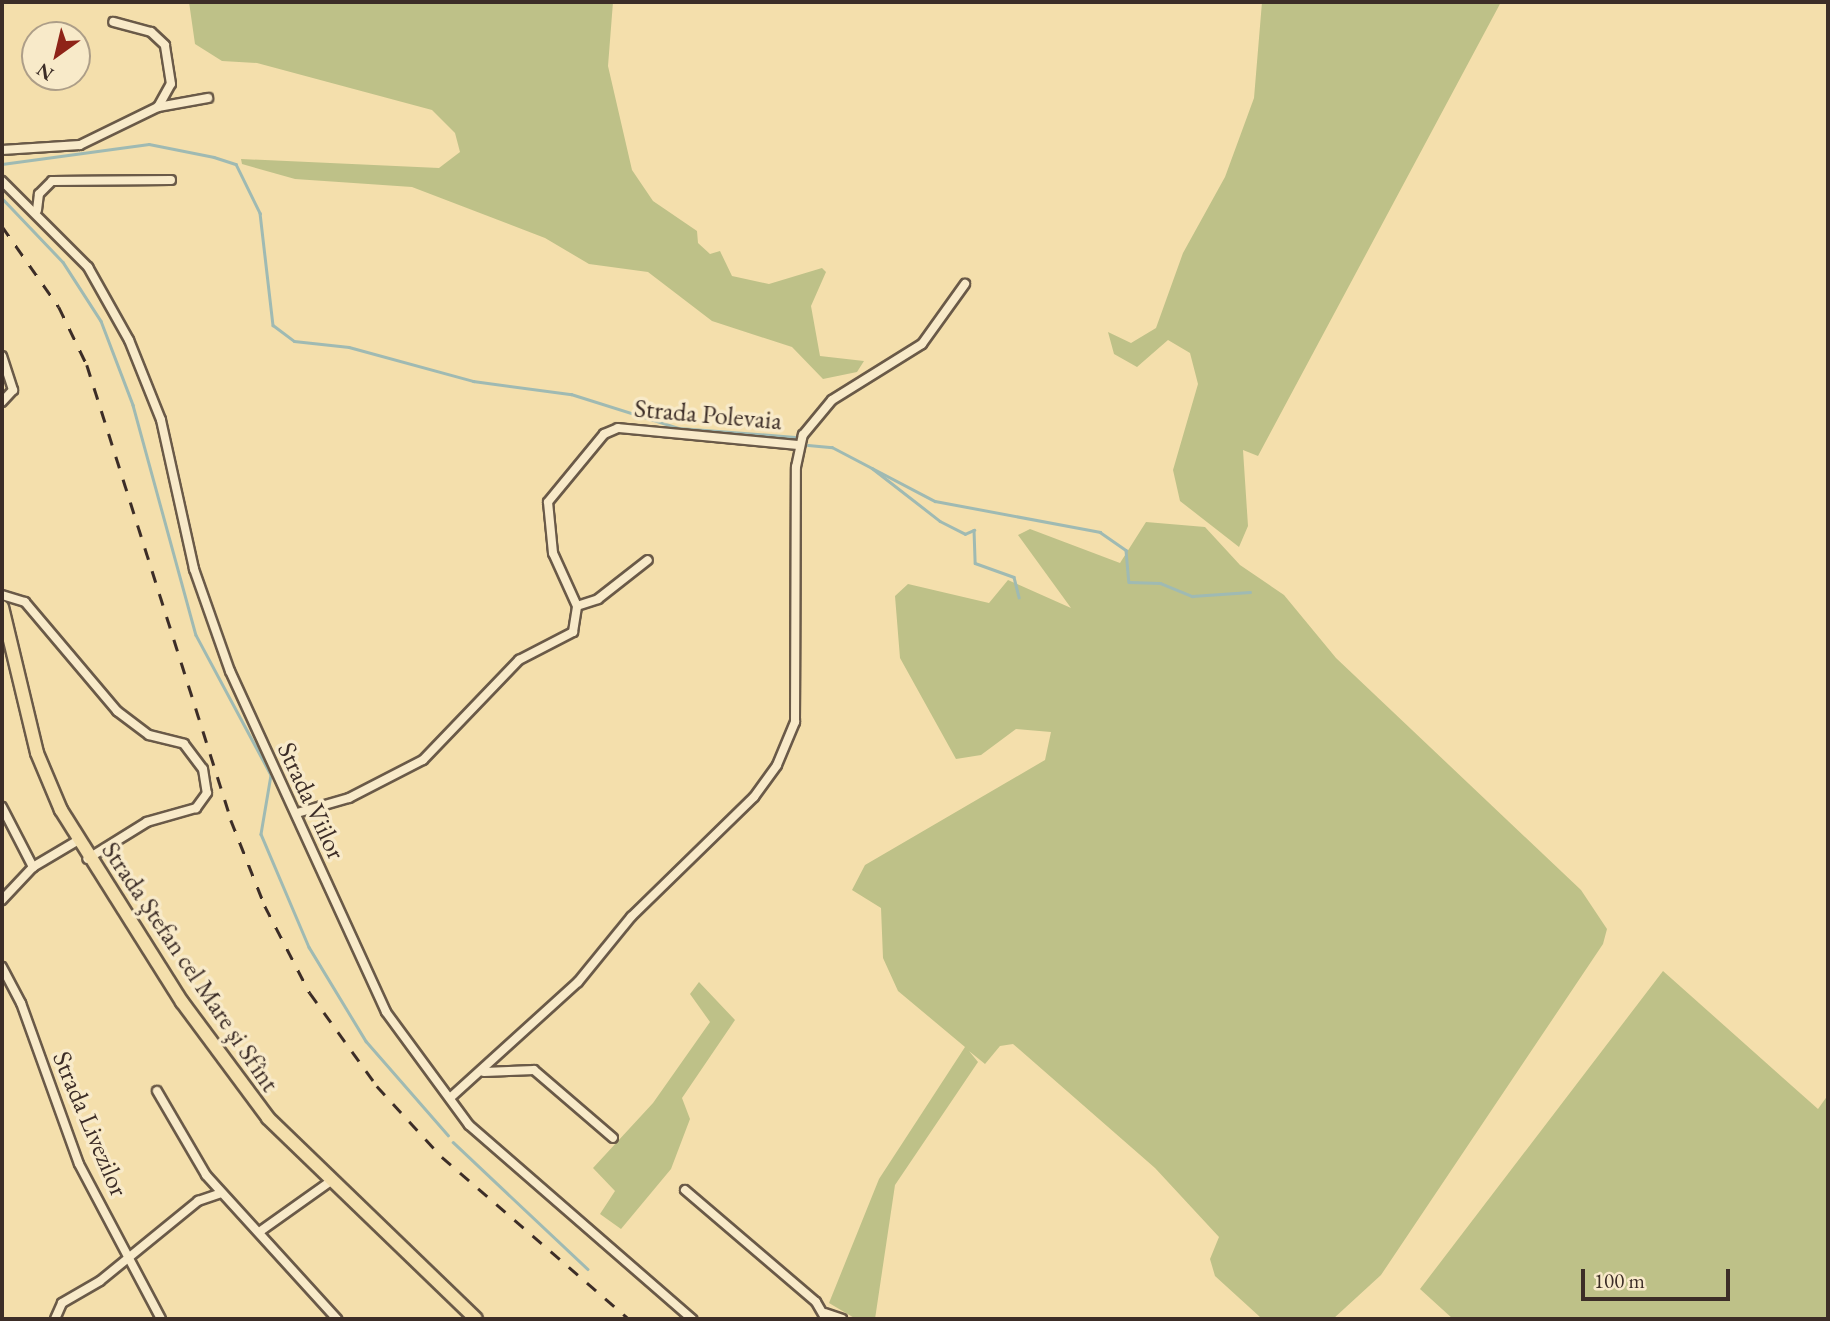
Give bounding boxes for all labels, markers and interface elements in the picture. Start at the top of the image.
north arrow [21,21,91,91]
text: N [32,58,58,87]
street label: Strada Polevaia [633,393,783,437]
street label: Strada Viilor [270,738,352,864]
street label: Strada Ştefan cel Mare şi Sfînt [95,836,285,1098]
street label: Strada Livezilor [45,1047,135,1201]
scale bar [1585,1254,1734,1298]
text: 100 m [1594,1267,1645,1294]

